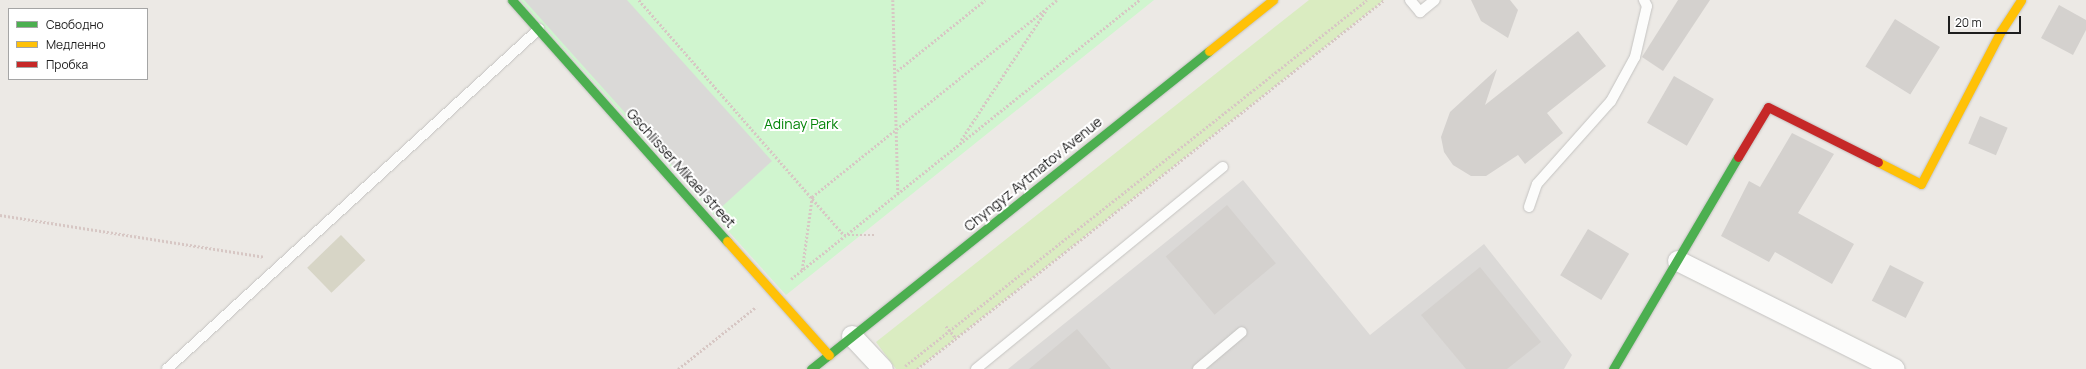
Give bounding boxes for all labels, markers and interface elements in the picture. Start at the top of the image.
legend [8,8,148,80]
scale bar [1950,8,2023,34]
text: 20 m [1955,14,1982,31]
text: Свободно [46,16,104,33]
text: Медленно [46,36,106,53]
text: Пробка [46,56,88,73]
street label: Gschlisser Mikael street [623,105,739,231]
street label: Chyngyz Aytmatov Avenue [961,113,1105,235]
park label: Adinay Park [764,116,838,132]

